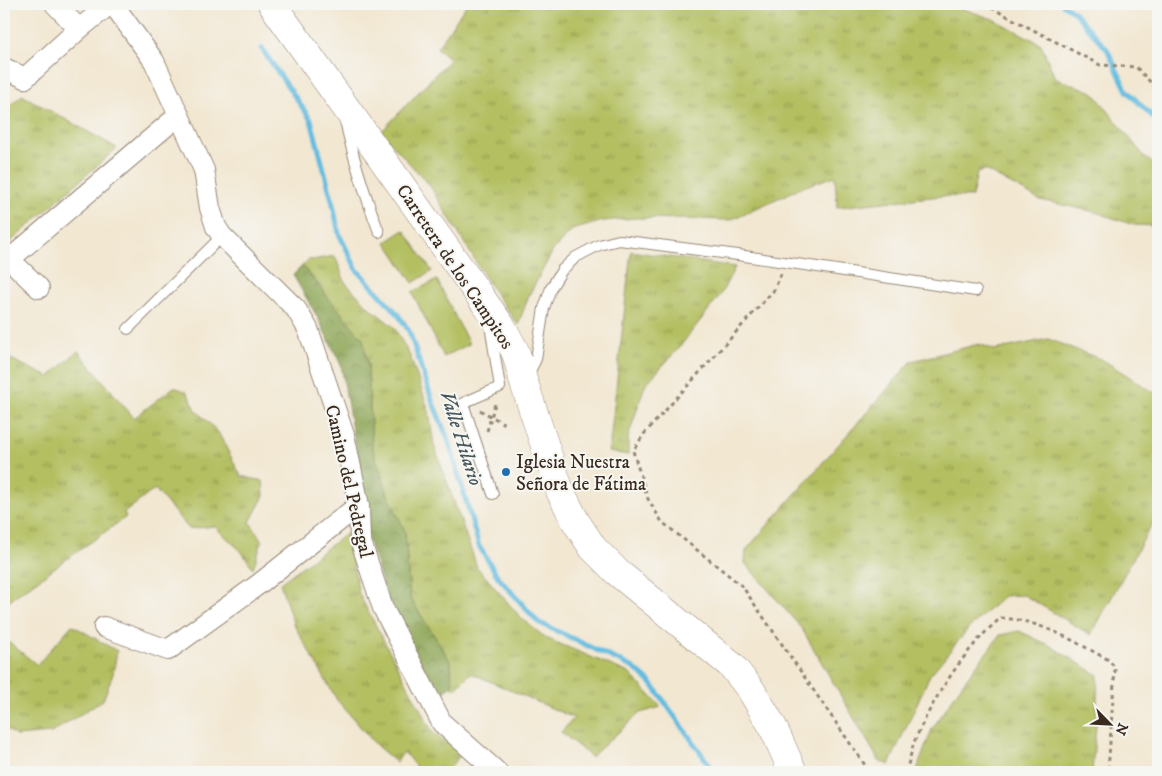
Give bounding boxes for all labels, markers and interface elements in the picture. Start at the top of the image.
street label: Carretera de los Campitos [391,180,518,354]
water label: Valle Hilario [433,388,488,489]
street label: Camino del Pedregal [320,403,377,560]
place label: Iglesia Nuestra Señora de Fátima [516,451,646,496]
marker: Iglesia Nuestra Señora de Fátima [500,466,512,478]
north arrow [1084,698,1134,748]
text: N [1110,720,1132,738]

